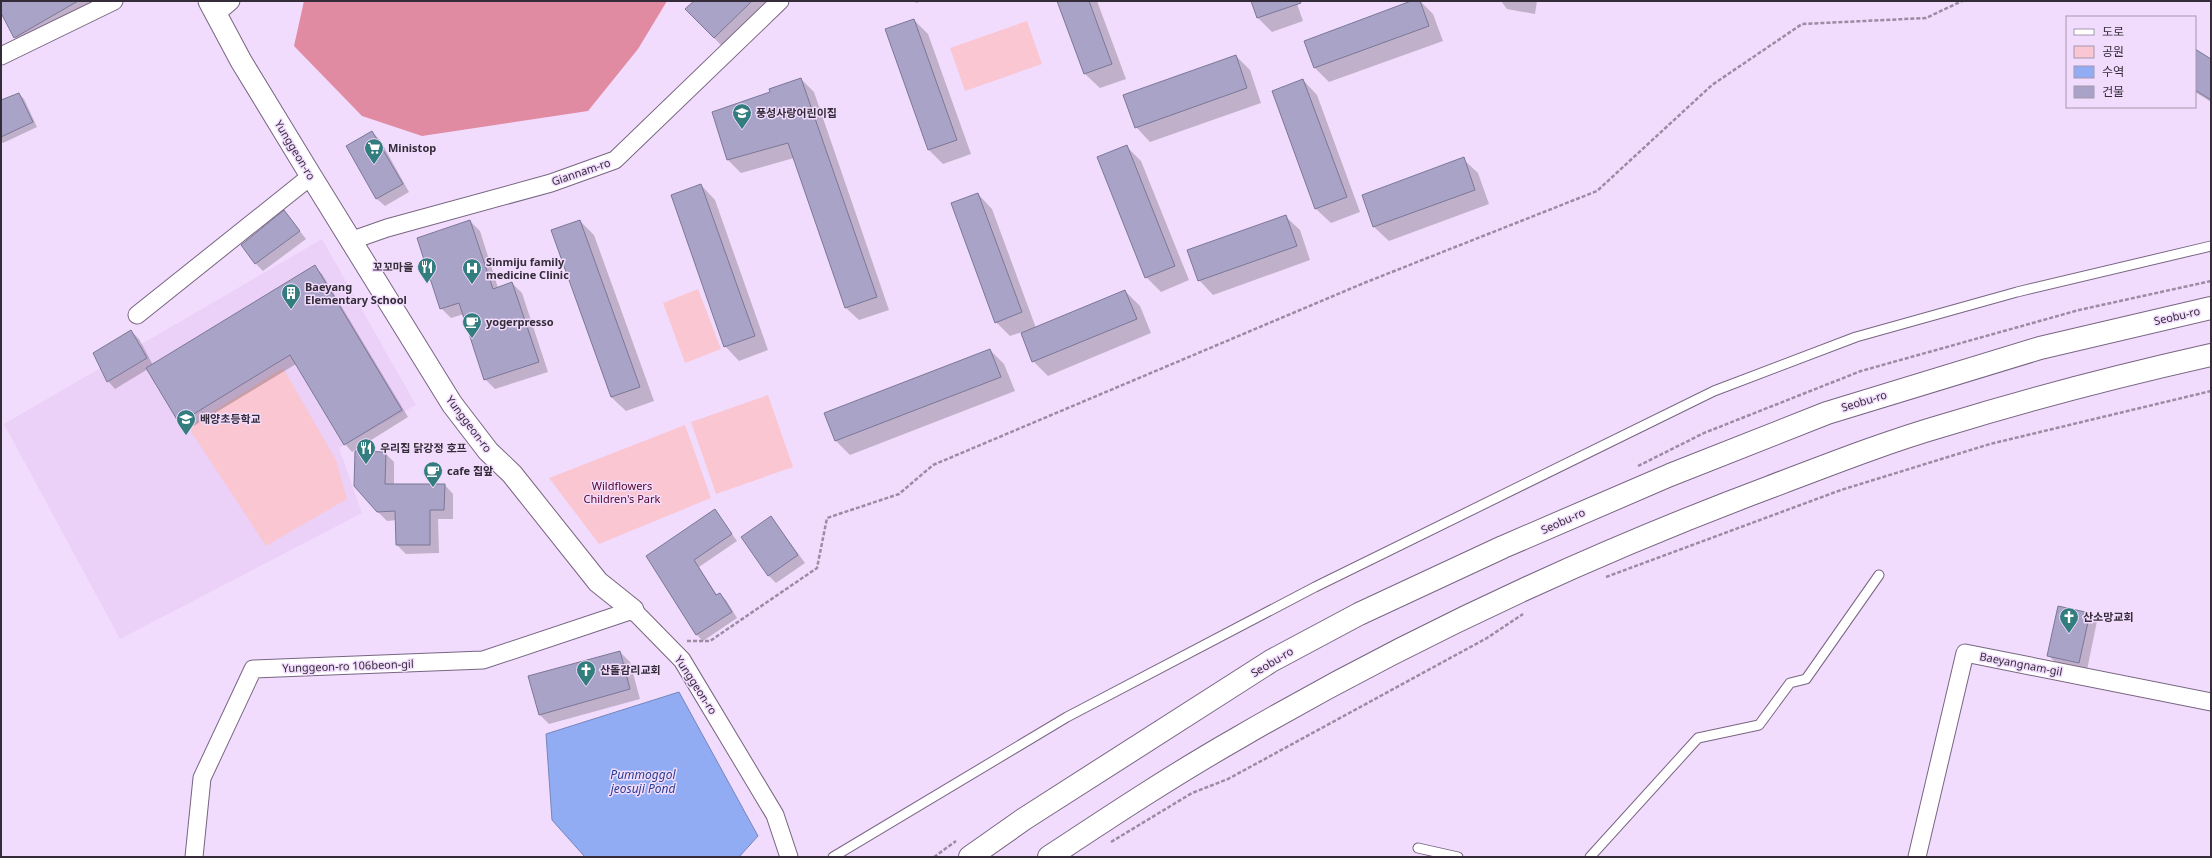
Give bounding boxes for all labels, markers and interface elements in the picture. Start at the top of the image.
legend [2066,16,2196,108]
text: 도로 [2102,23,2124,40]
text: 공원 [2102,43,2124,60]
text: 수역 [2102,63,2124,80]
text: 건물 [2102,83,2124,100]
school or university icon: 풍성사랑어린이집 [731,102,753,130]
place label: 풍성사랑어린이집 [756,105,837,120]
street label: Yunggeon-ro [272,117,319,183]
supermarket icon: Ministop [363,137,385,165]
place label: Ministop [388,140,436,155]
street label: Giannam-ro [549,154,613,189]
place label: Sinmiju family medicine Clinic [486,254,569,282]
restaurant icon: 꼬꼬마을 [416,256,438,284]
hospital icon: Sinmiju family medicine Clinic [461,257,483,285]
place label: 꼬꼬마을 [373,259,413,274]
place label: Baeyang Elementary School [305,279,407,307]
building icon: Baeyang Elementary School [280,282,302,310]
street label: Seobu-ro [2152,303,2202,328]
cafe icon: yogerpresso [461,311,483,339]
place label: yogerpresso [486,314,554,329]
street label: Seobu-ro [1839,386,1889,415]
street label: Yunggeon-ro [443,392,496,455]
school or university icon: 배양초등학교 [175,408,197,436]
place label: 배양초등학교 [200,411,261,426]
restaurant icon: 우리집 닭강정 호프 [355,437,377,465]
place label: 우리집 닭강정 호프 [380,440,467,455]
cafe icon: cafe 집앞 [422,460,444,488]
place label: cafe 집앞 [447,463,493,478]
park label: Wildflowers Children's Park [584,478,661,506]
street label: Seobu-ro [1538,504,1588,537]
church icon: 산소망교회 [2058,606,2080,634]
place label: 산소망교회 [2083,609,2134,624]
street label: Seobu-ro [1248,643,1296,680]
street label: Baeyangnam-gil [1978,648,2064,679]
street label: Yunggeon-ro [672,652,721,717]
street label: Yunggeon-ro 106beon-gil [282,656,414,675]
church icon: 산돌감리교회 [575,659,597,687]
place label: 산돌감리교회 [600,662,661,677]
water label: Pummoggol jeosuji Pond [609,766,677,797]

